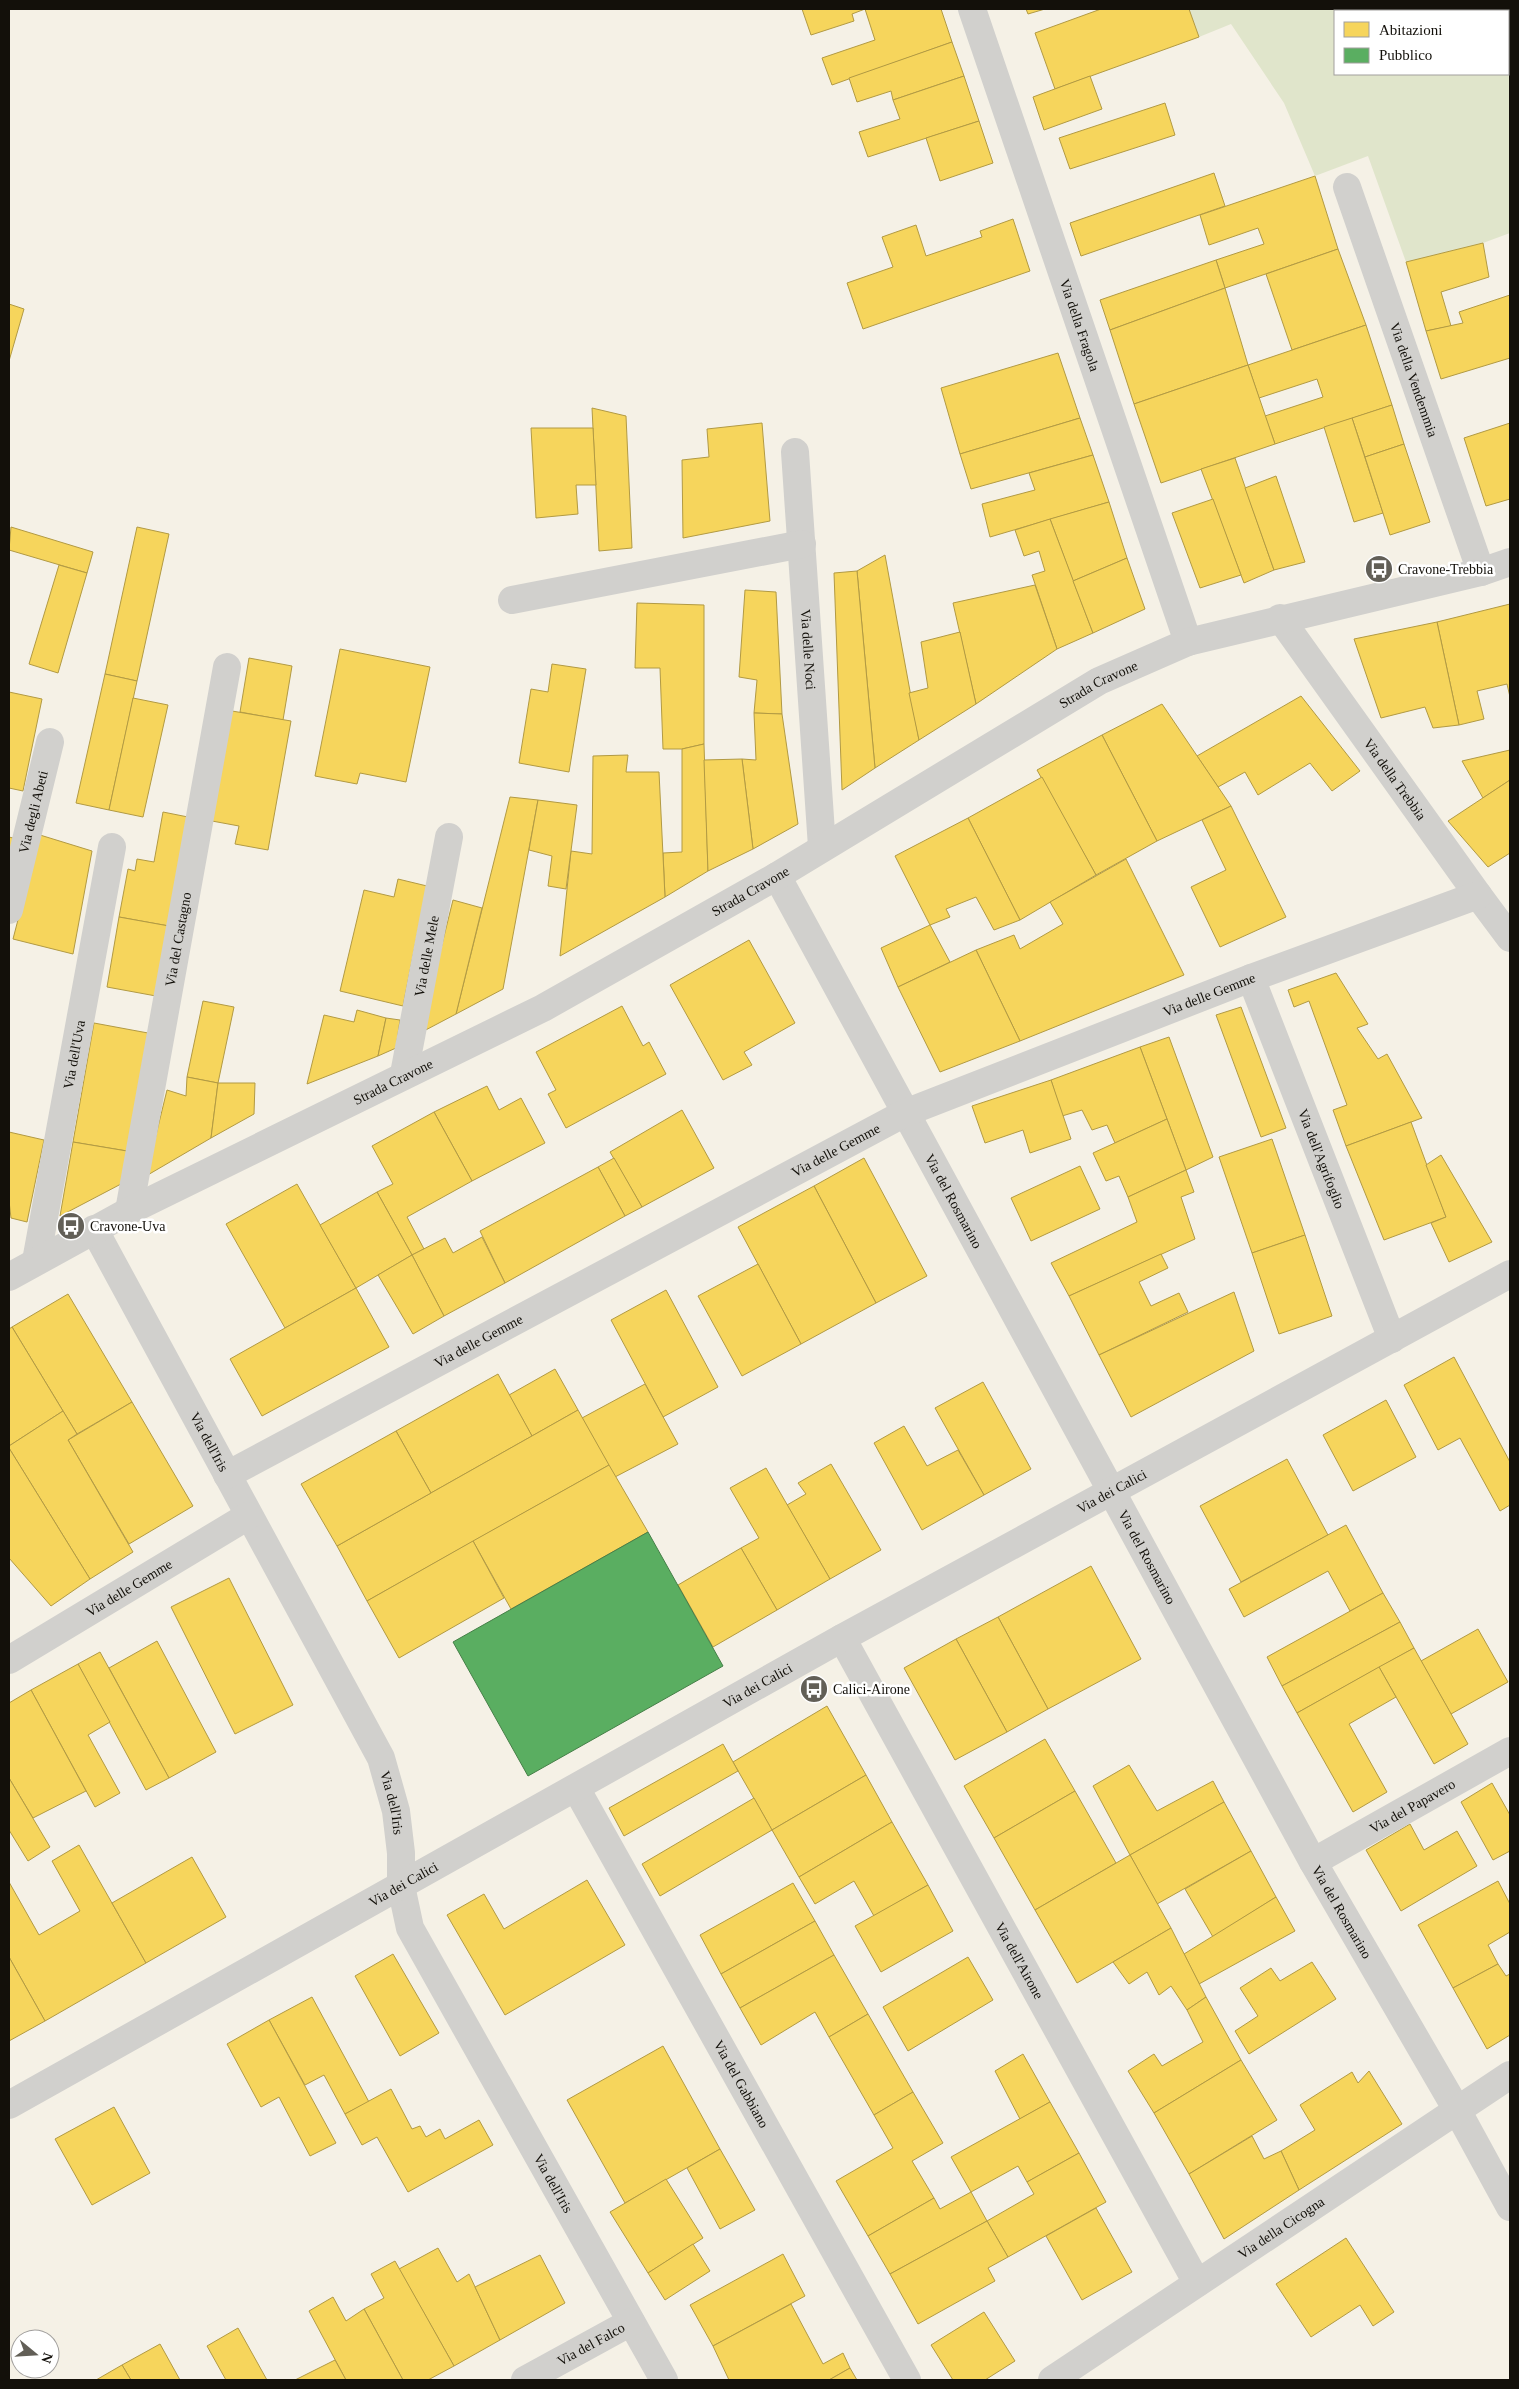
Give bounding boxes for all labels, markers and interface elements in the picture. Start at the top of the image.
legend [1334,10,1509,75]
text: Abitazioni [1379,22,1442,38]
text: Pubblico [1379,47,1432,63]
street label: Via della Fragola [1057,277,1103,374]
street label: Via della Vendemmia [1387,320,1441,440]
bus stop icon: Cravone-Trebbia [1364,554,1394,584]
place label: Cravone-Trebbia [1398,562,1494,577]
street label: Via delle Noci [798,609,819,690]
street label: Strada Cravone [1056,658,1140,711]
street label: Via della Trebbia [1361,735,1430,823]
street label: Via degli Abeti [16,769,50,855]
street label: Strada Cravone [709,863,792,919]
street label: Via del Castagno [162,891,194,988]
street label: Via delle Mele [411,914,441,998]
street label: Via delle Gemme [1161,970,1257,1019]
street label: Via dell'Uva [60,1018,88,1090]
street label: Strada Cravone [351,1056,435,1107]
street label: Via dell'Agrifoglio [1295,1107,1348,1211]
street label: Via delle Gemme [789,1120,882,1180]
street label: Via del Rosmarino [922,1151,985,1251]
bus stop icon: Cravone-Uva [56,1211,86,1241]
place label: Cravone-Uva [90,1219,166,1234]
street label: Via delle Gemme [432,1311,525,1370]
street label: Via dell'Iris [187,1410,232,1474]
street label: Via dei Calici [1074,1466,1149,1516]
street label: Via del Rosmarino [1115,1507,1179,1607]
street label: Via delle Gemme [83,1556,175,1619]
street label: Via dei Calici [720,1660,795,1711]
bus stop icon: Calici-Airone [799,1674,829,1704]
place label: Calici-Airone [833,1682,910,1697]
street label: Via dell'Iris [377,1769,406,1835]
street label: Via del Papavero [1367,1776,1458,1836]
street label: Via dei Calici [366,1859,441,1909]
street label: Via del Rosmarino [1309,1863,1375,1961]
street label: Via dell'Airone [992,1919,1047,2001]
street label: Via del Gabbiano [711,2037,772,2130]
street label: Via dell'Iris [531,2151,576,2215]
street label: Via della Cicogna [1235,2193,1327,2262]
street label: Via del Falco [554,2320,627,2368]
north arrow [10,2329,60,2379]
text: N [38,2351,56,2365]

